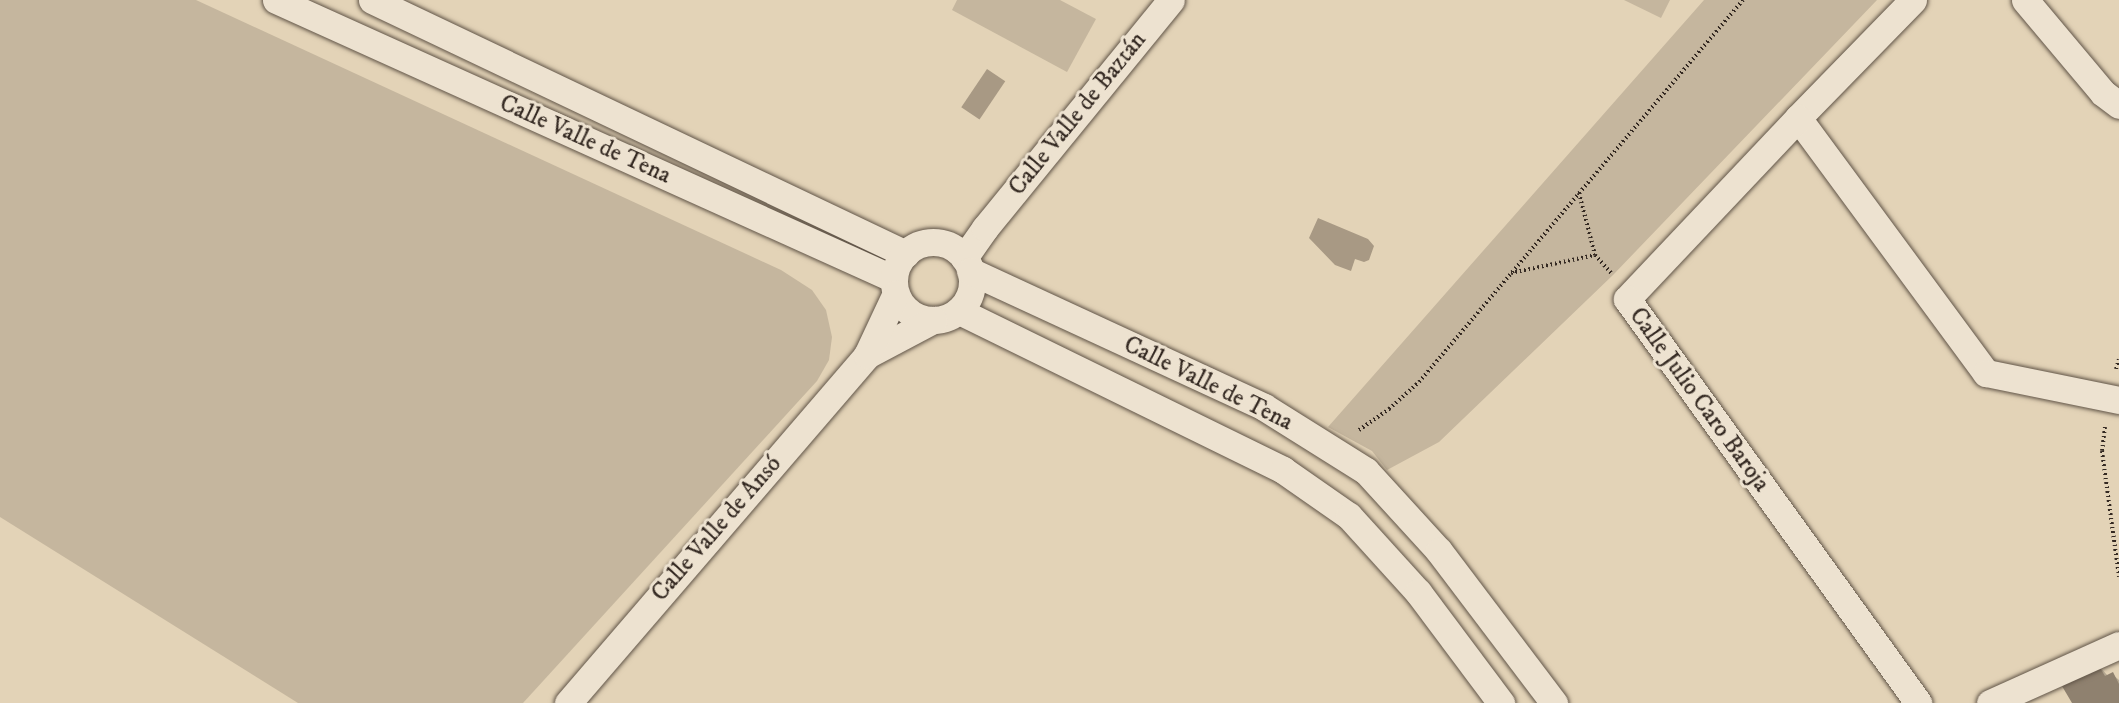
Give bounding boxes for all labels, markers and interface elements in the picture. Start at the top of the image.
street label: Calle Valle de Baztán [1003,26,1153,202]
street label: Calle Valle de Tena [495,89,675,191]
street label: Calle Julio Caro Baroja [1623,302,1775,498]
street label: Calle Valle de Tena [1119,331,1297,437]
street label: Calle Valle de Ansó [646,450,788,608]

